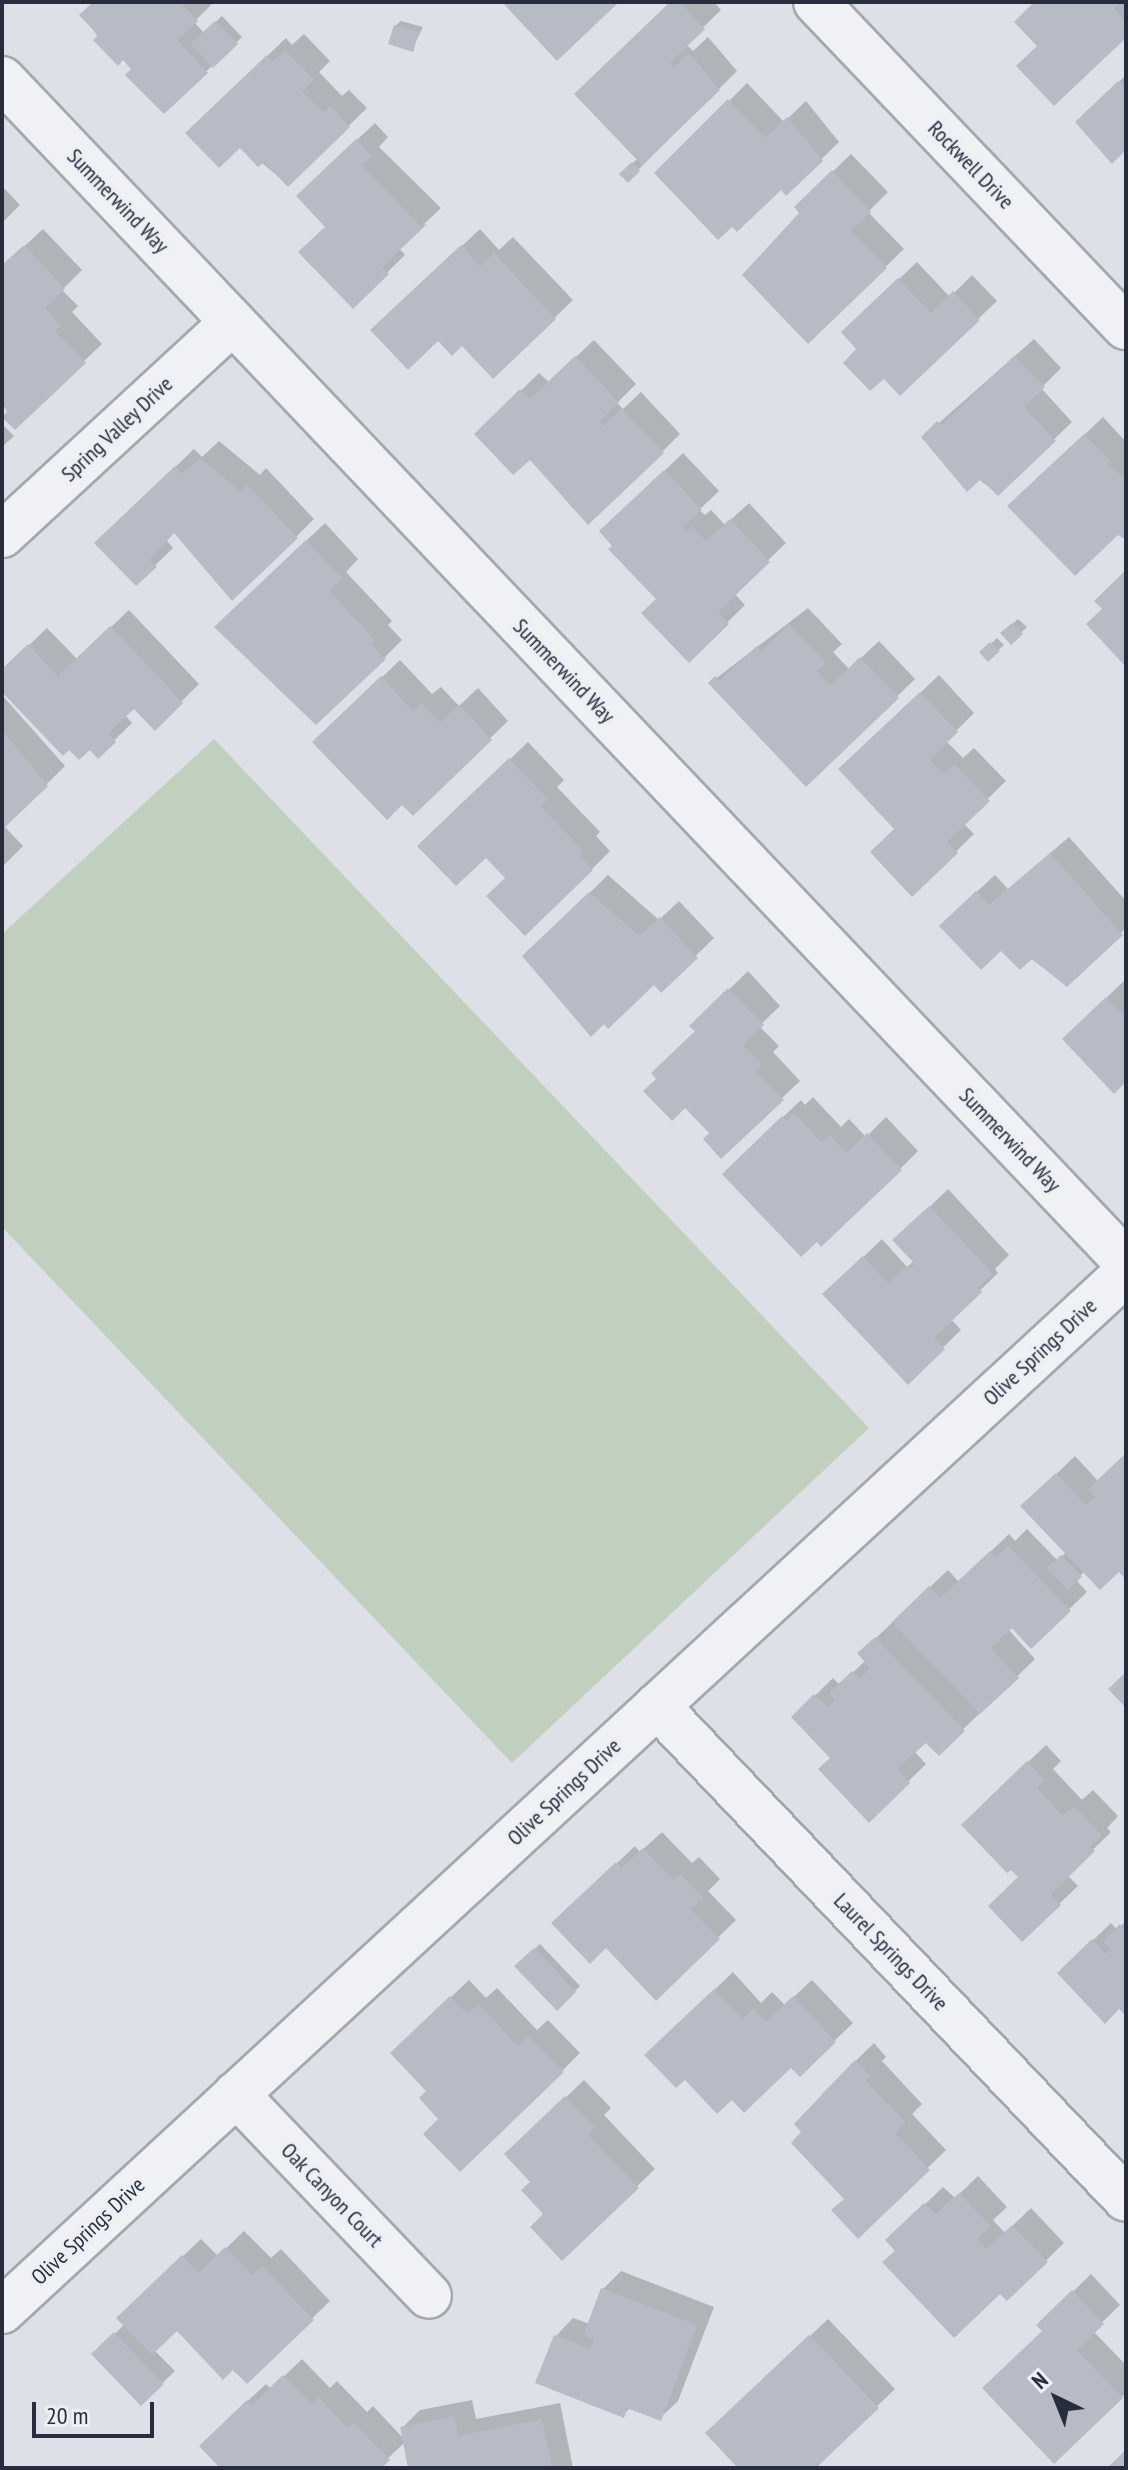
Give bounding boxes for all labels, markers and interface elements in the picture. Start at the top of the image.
street label: Rockwell Drive [922,115,1020,215]
street label: Summerwind Way [61,143,175,259]
street label: Spring Valley Drive [55,370,179,488]
street label: Summerwind Way [507,613,621,729]
street label: Summerwind Way [953,1082,1067,1198]
street label: Olive Springs Drive [978,1293,1102,1411]
street label: Olive Springs Drive [502,1733,626,1851]
street label: Laurel Springs Drive [828,1888,954,2016]
street label: Oak Canyon Court [275,2137,389,2253]
street label: Olive Springs Drive [26,2172,150,2290]
north arrow [1016,2358,1096,2438]
text: N [1026,2366,1054,2395]
scale bar [36,2386,158,2436]
text: 20 m [46,2400,88,2431]

